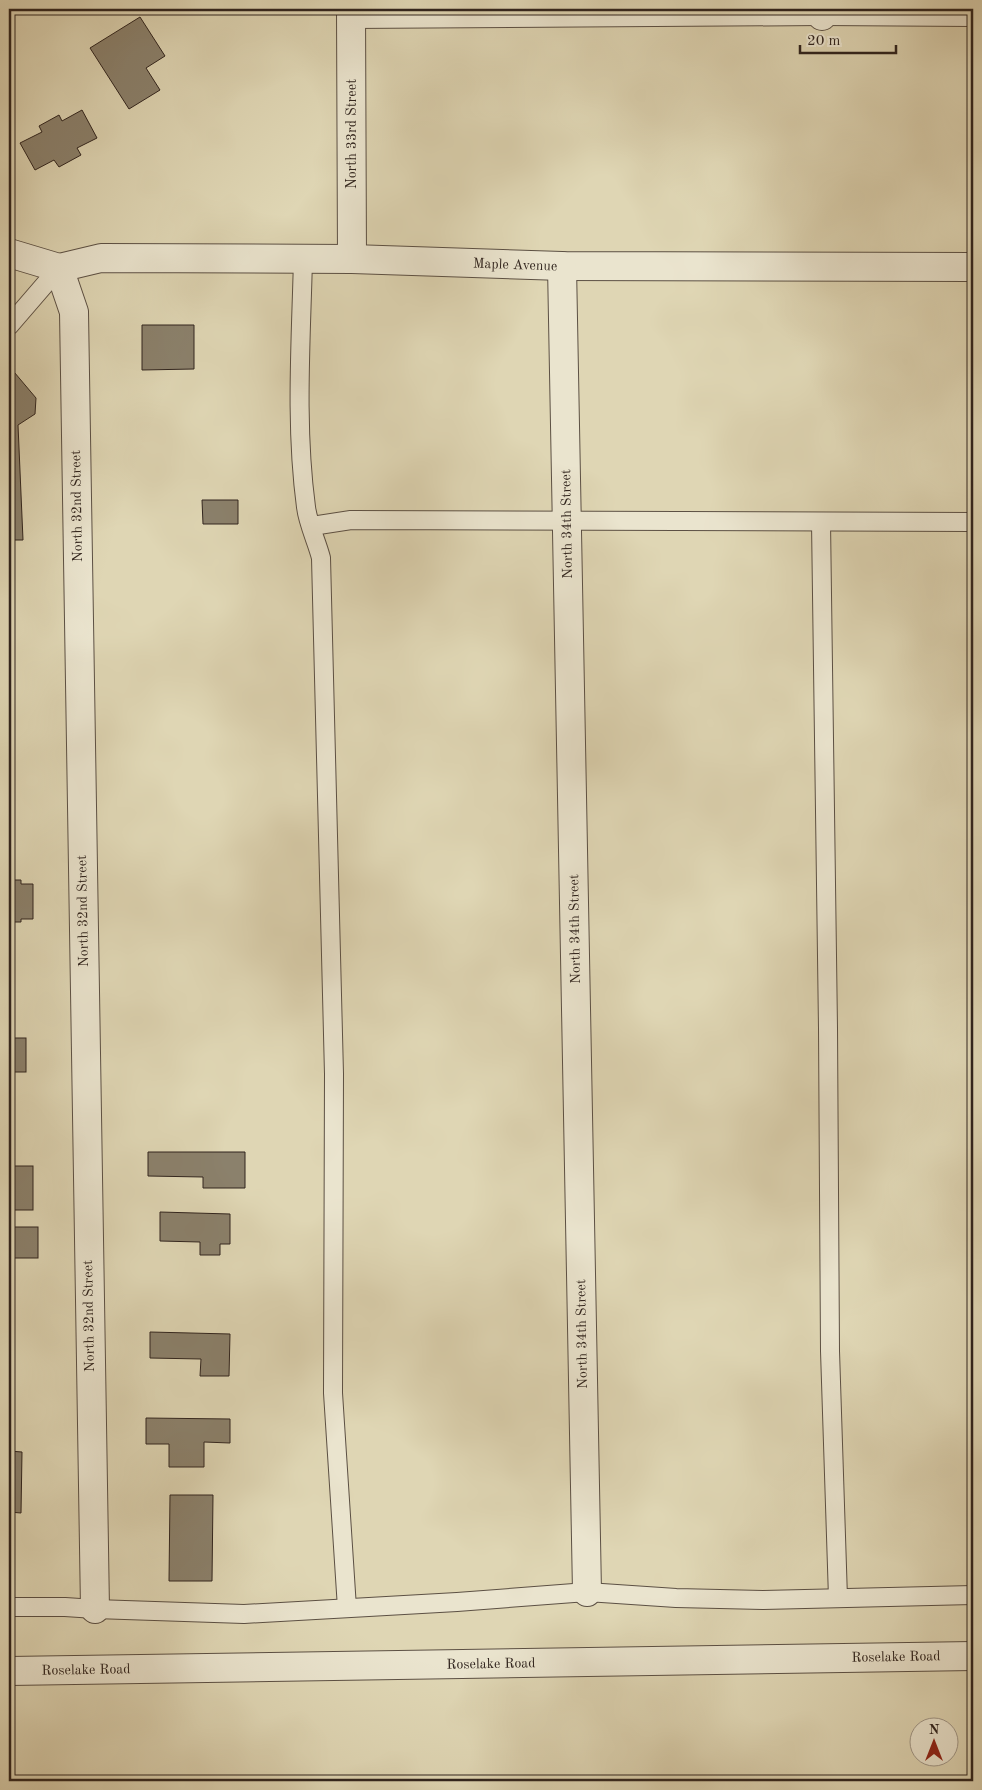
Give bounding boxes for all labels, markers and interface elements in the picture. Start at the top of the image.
scale bar [800,22,896,54]
text: 20 m [807,34,841,49]
street label: North 33rd Street [345,79,359,189]
street label: Maple Avenue [473,257,557,273]
street label: North 32nd Street [69,450,85,562]
street label: North 34th Street [559,469,575,579]
street label: North 32nd Street [75,855,91,967]
street label: North 34th Street [567,874,583,984]
street label: North 32nd Street [81,1260,97,1372]
street label: North 34th Street [574,1279,590,1389]
street label: Roselake Road [851,1649,941,1665]
street label: Roselake Road [446,1656,536,1672]
street label: Roselake Road [41,1662,131,1678]
north arrow [910,1718,960,1768]
text: N [929,1723,940,1737]

